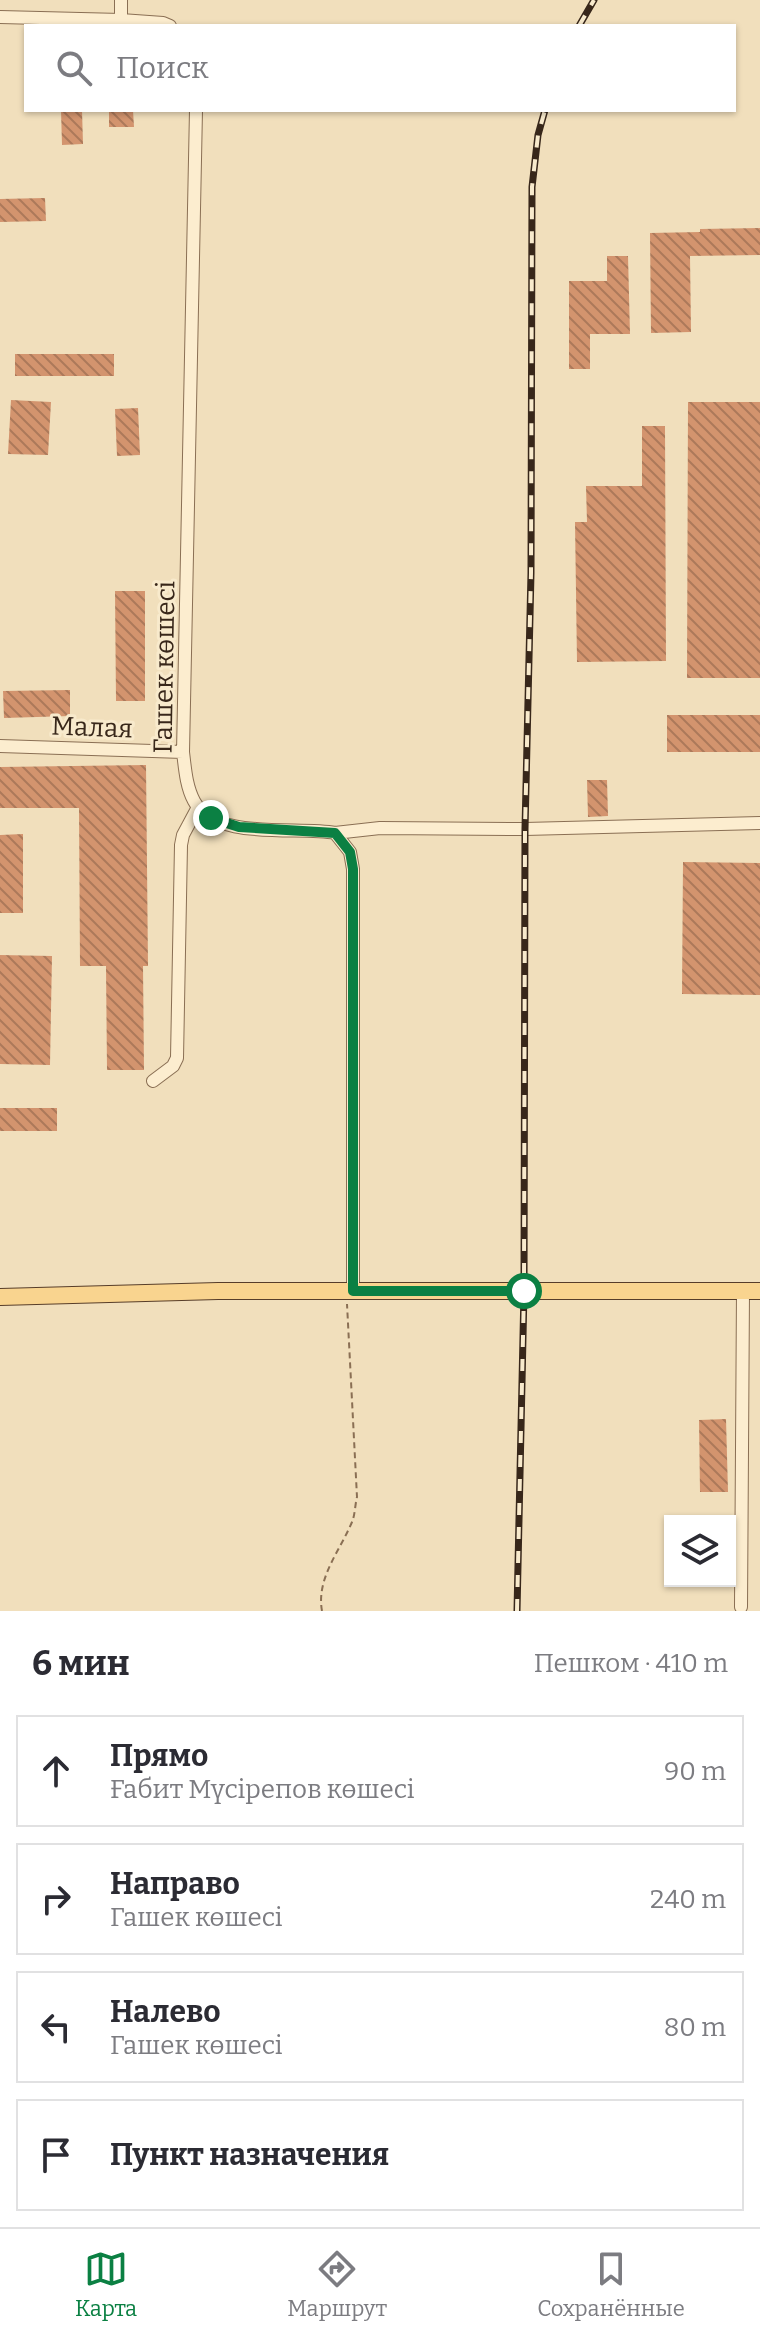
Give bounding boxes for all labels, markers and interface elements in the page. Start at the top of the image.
search box [24,24,736,112]
icon: search [52,46,96,90]
text: Поиск [116,50,209,86]
street label: Гашек көшесі [147,580,182,754]
street label: Малая [51,711,133,744]
route end [193,800,229,836]
route start [506,1273,542,1309]
map controls [664,1515,736,1587]
button: layers [664,1515,736,1587]
text: 6 мин [32,1643,129,1684]
text: Пешком · 410 m [534,1648,728,1679]
text: Прямо [110,1738,208,1774]
icon: ahead [34,1749,78,1793]
text: 90 m [664,1756,726,1787]
text: Ғабит Мүсірепов көшесі [110,1774,415,1805]
text: Направо [110,1866,240,1902]
icon: right [34,1877,78,1921]
text: 240 m [650,1884,726,1915]
text: Гашек көшесі [110,1902,283,1933]
text: Налево [110,1994,221,2030]
icon: left [34,2005,78,2049]
text: 80 m [664,2012,726,2043]
text: Гашек көшесі [110,2030,283,2061]
icon: arrive [34,2133,78,2177]
text: Пункт назначения [110,2137,389,2173]
tab: Карта [75,2247,137,2322]
tab: Маршрут [287,2247,387,2322]
tab: Сохранённые [537,2247,685,2322]

